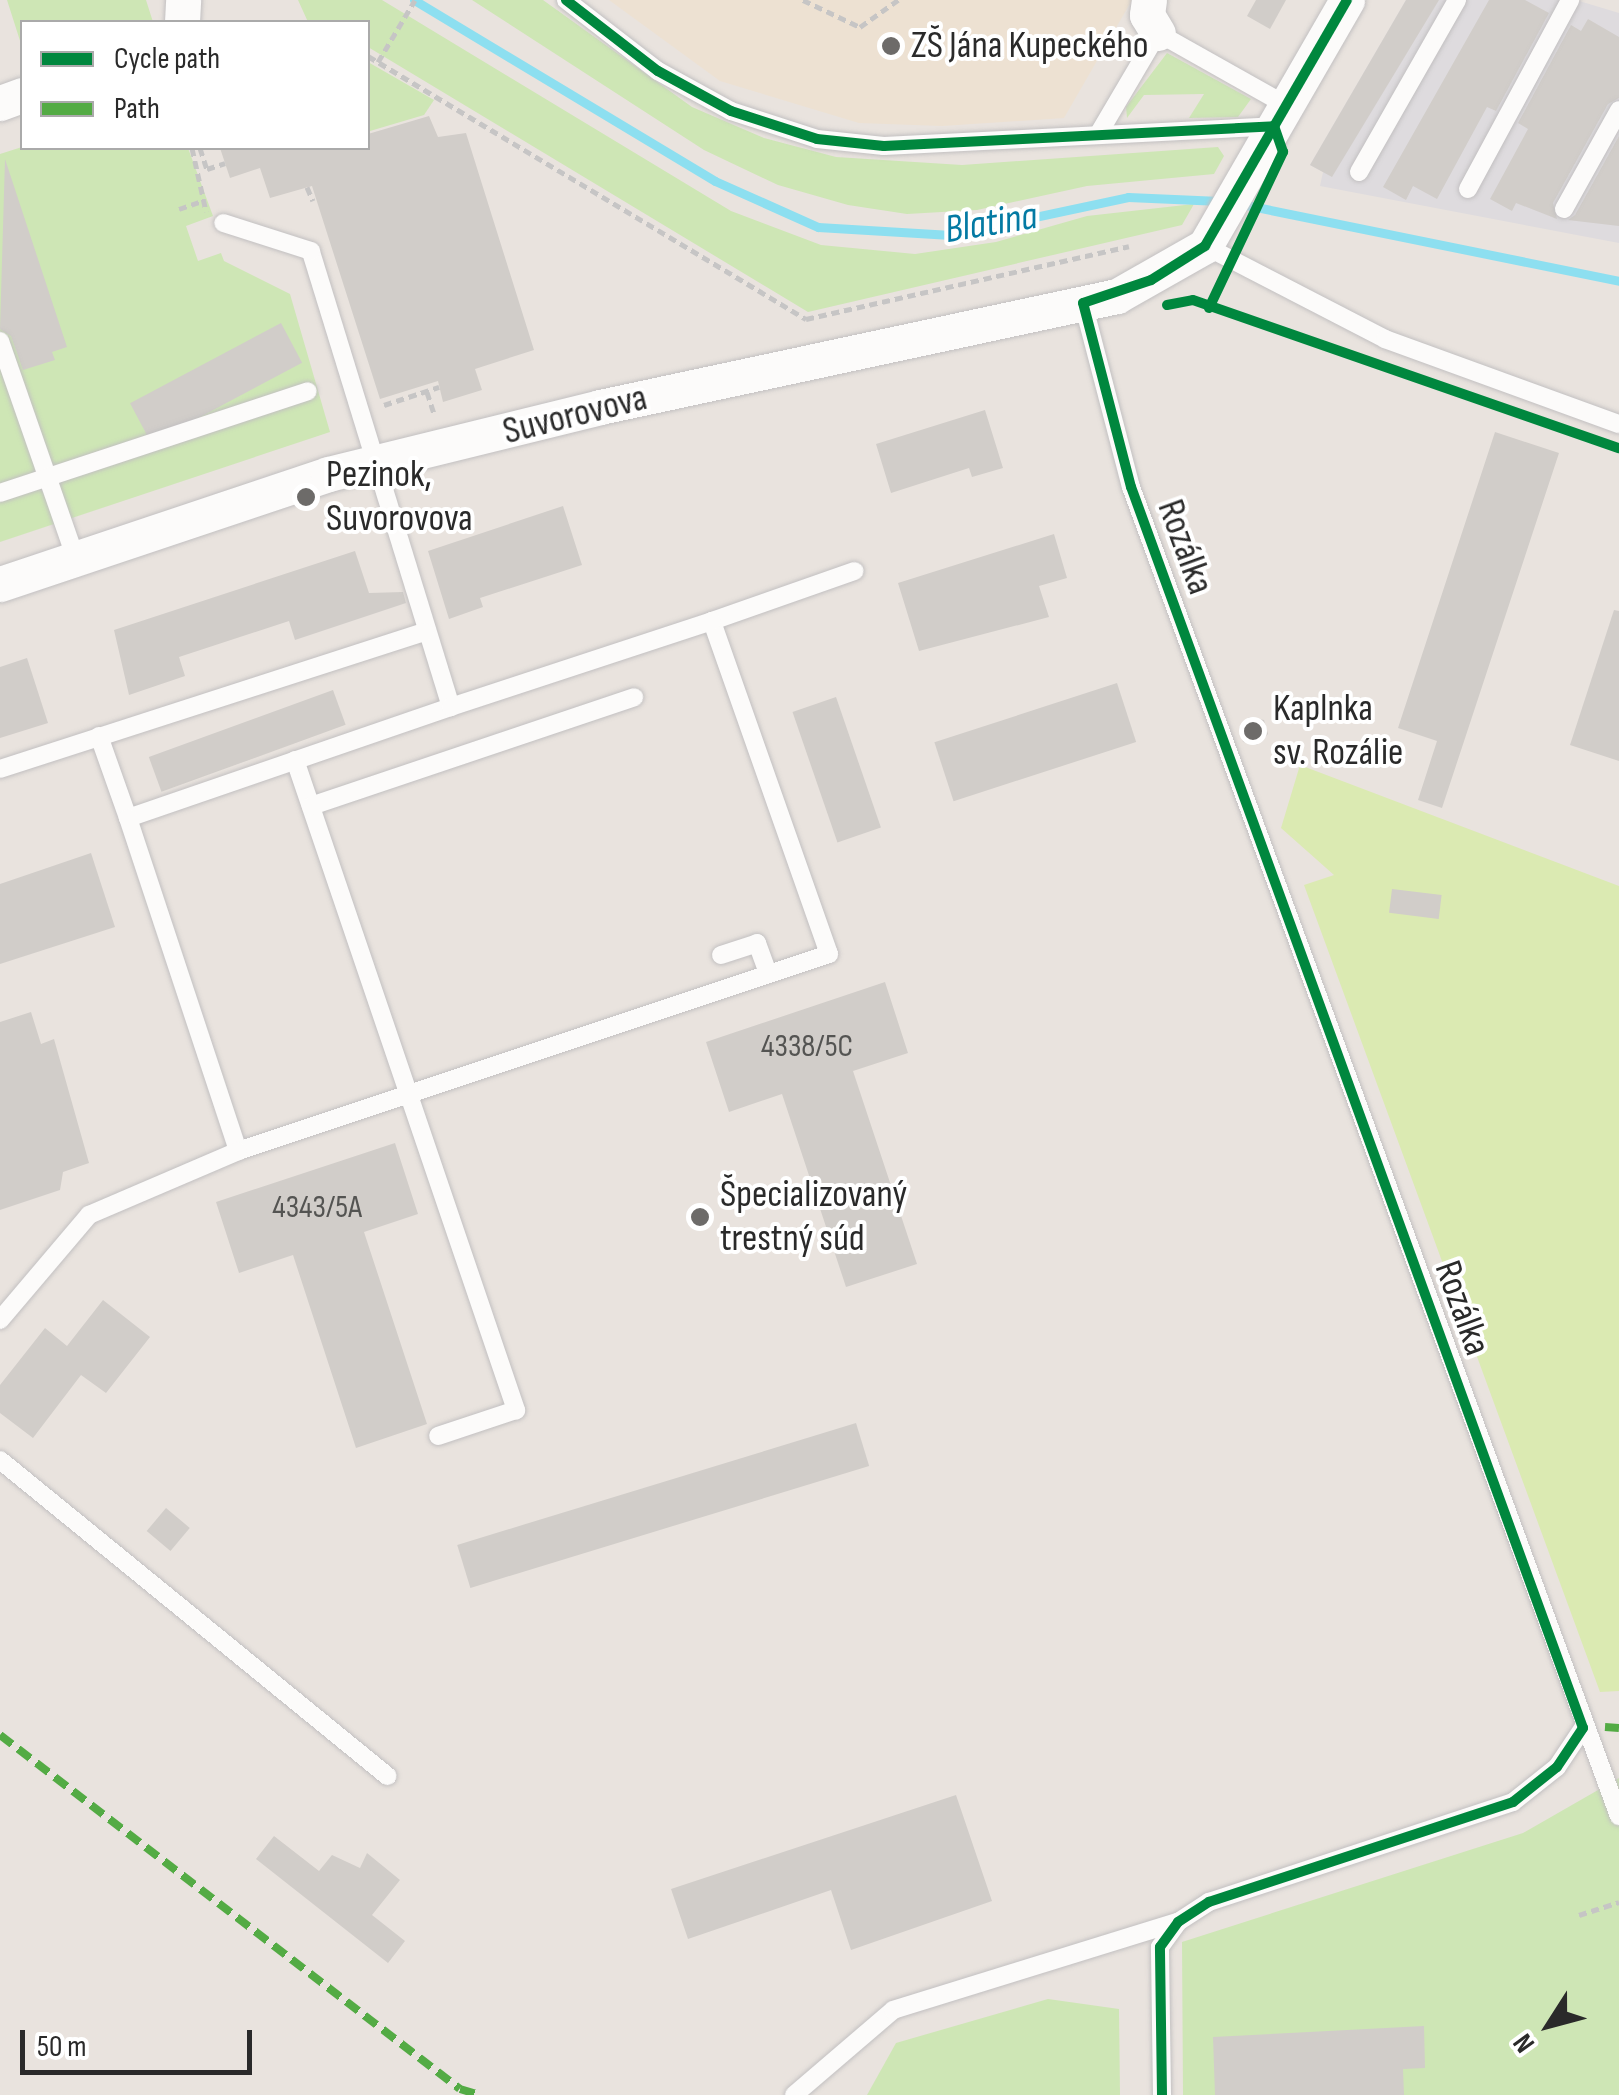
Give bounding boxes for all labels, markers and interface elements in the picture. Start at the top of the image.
legend [20,20,370,150]
place label: ZŠ Jána Kupeckého [911,23,1148,69]
marker: ZŠ Jána Kupeckého [880,35,902,57]
text: Cycle path [114,41,220,77]
text: Path [114,91,160,127]
water label: Blatina [941,192,1041,254]
street label: Suvorovova [498,375,652,455]
place label: Pezinok, Suvorovova [326,452,473,542]
marker: Pezinok, Suvorovova [295,486,317,508]
street label: Rozálka [1147,494,1223,600]
place label: Kaplnka sv. Rozálie [1273,686,1403,776]
marker: Kaplnka sv. Rozálie [1242,720,1264,742]
house number: 4338/5C [761,1028,853,1066]
place label: Špecializovaný trestný súd [720,1172,907,1262]
house number: 4343/5A [272,1189,362,1227]
marker: Špecializovaný trestný súd [689,1206,711,1228]
street label: Rozálka [1424,1255,1500,1361]
north arrow [1499,1975,1599,2075]
scale bar [25,2010,258,2072]
text: N [1507,2027,1542,2059]
text: 50 m [37,2029,86,2065]

